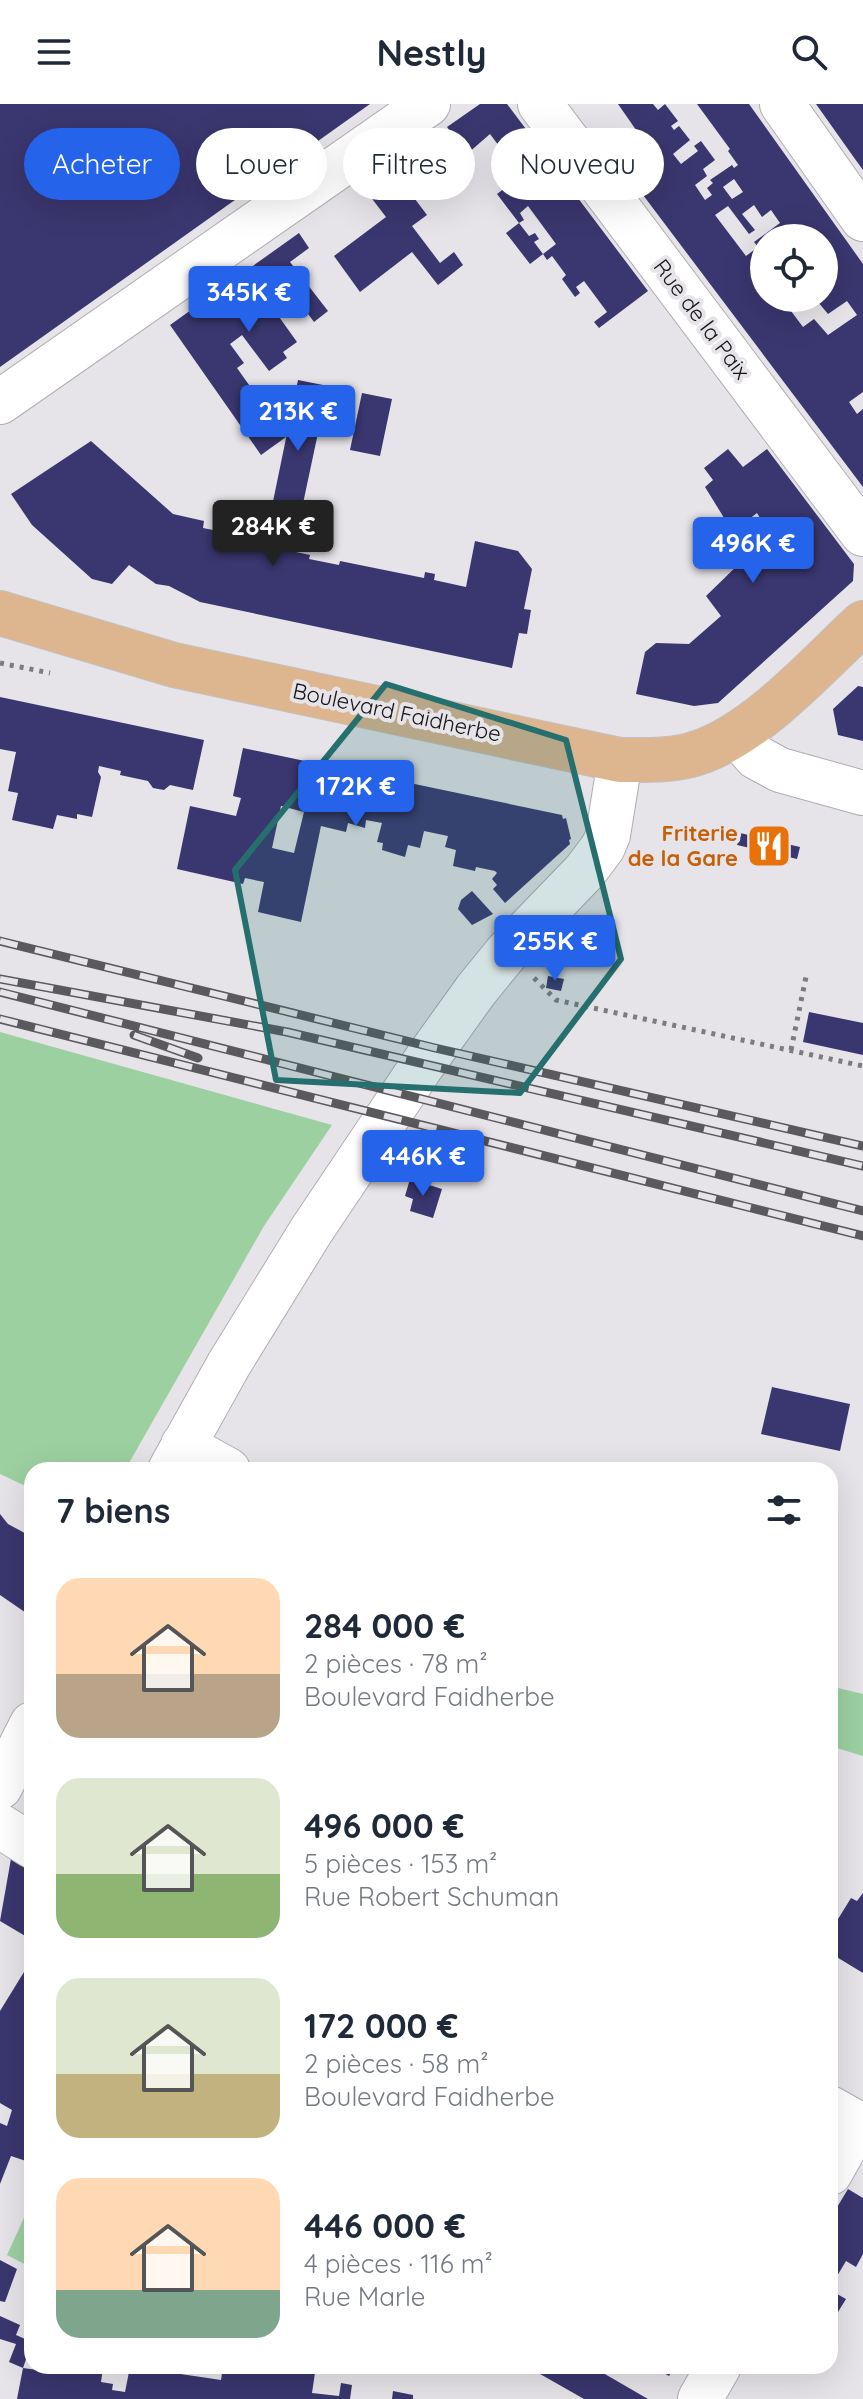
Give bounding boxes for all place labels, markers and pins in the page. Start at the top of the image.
pin: 345K € [184,266,314,334]
pin: 213K € [233,385,363,453]
pin: 284K € [208,500,338,568]
pin: 496K € [688,517,818,585]
pin: 172K € [291,760,421,828]
place label: Friterie de la Gare [628,819,738,872]
restaurant icon: Friterie de la Gare [745,822,793,870]
pin: 255K € [490,915,620,983]
pin: 446K € [358,1130,488,1198]

